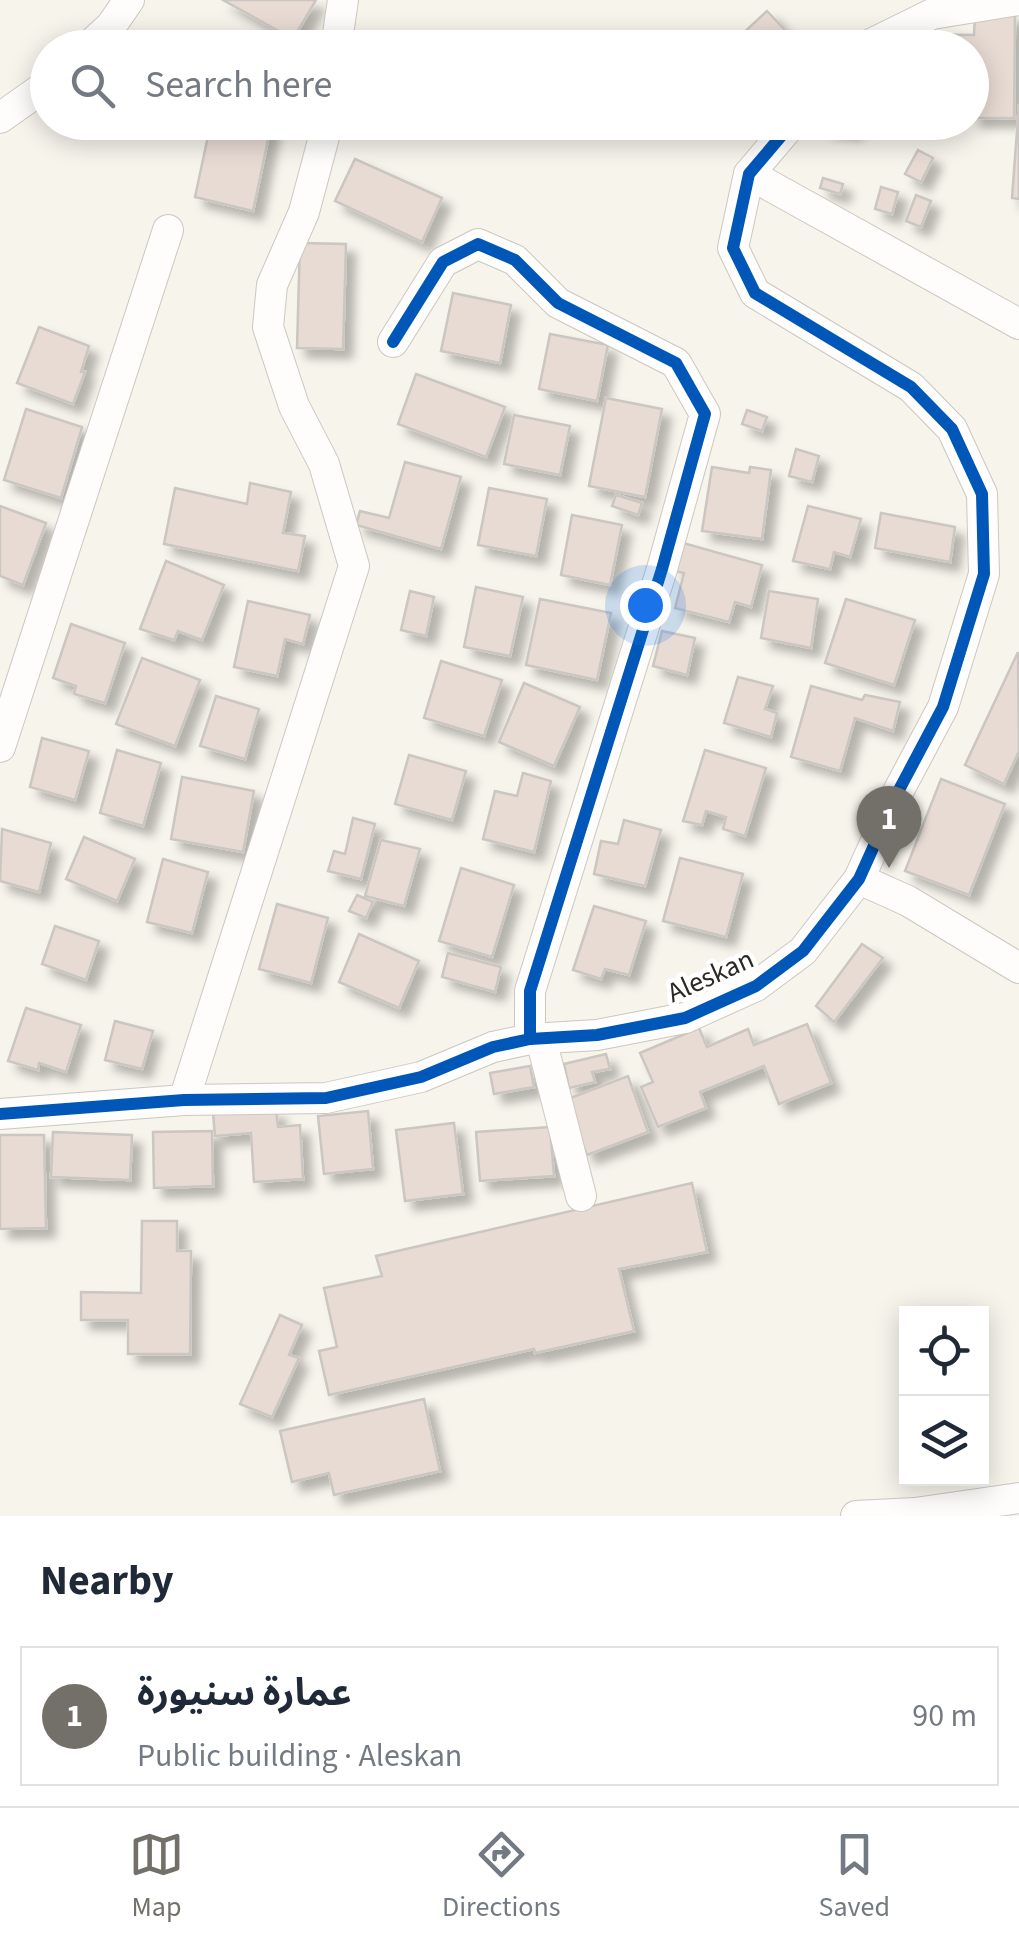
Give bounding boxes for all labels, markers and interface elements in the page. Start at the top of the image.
search box [30,30,989,140]
icon: search [65,58,120,113]
text: Search here [145,58,332,112]
your location [620,580,671,631]
pin: 1 [856,786,922,868]
street label: Aleskan [661,939,760,1013]
map controls [899,1306,989,1486]
button: locate [899,1306,989,1396]
button: layers [899,1396,989,1486]
text: Nearby [40,1551,174,1611]
text: عمارة سنيورة [137,1666,352,1720]
text: 1 [66,1693,83,1739]
text: 90 m [912,1693,977,1739]
text: Public building · Aleskan [137,1733,462,1779]
tab: Map [129,1827,184,1927]
tab: Directions [442,1827,561,1927]
tab: Saved [819,1827,890,1927]

